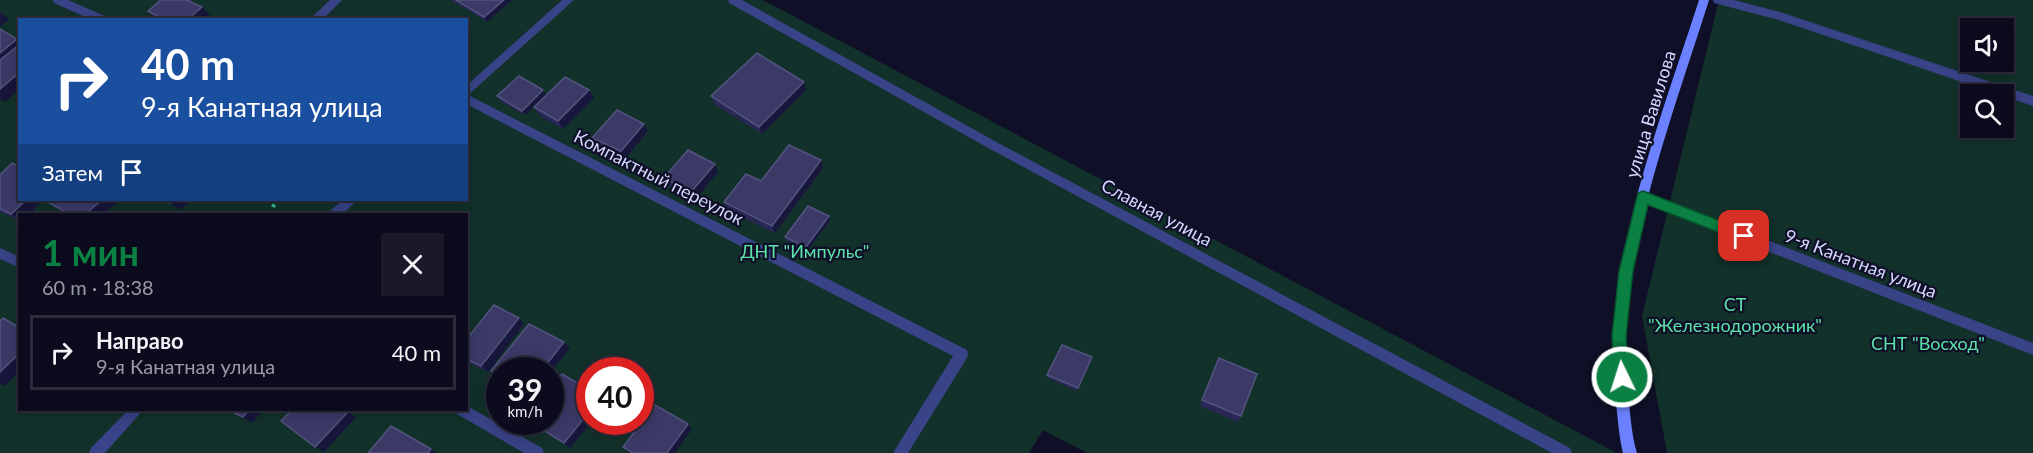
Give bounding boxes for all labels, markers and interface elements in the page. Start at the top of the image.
map controls [1960,18,2014,138]
button: sound [1960,18,2014,72]
text: 40 m [141,39,235,89]
icon: right [42,42,120,120]
street label: улица Вавилова [1620,48,1680,180]
button: search [1960,84,2014,138]
text: 9-я Канатная улица [141,90,383,123]
street label: Компактный переулок [571,125,748,230]
icon: arrive [115,156,148,189]
text: Затем [42,159,103,186]
street label: Славная улица [1098,174,1216,250]
pin [1718,210,1769,261]
icon: arrive [1727,219,1760,252]
street label: 9-я Канатная улица [1782,224,1940,302]
text: 1 мин [42,230,139,274]
button: close [381,233,444,296]
park label: ДНТ "Импульс" [740,240,870,262]
text: 60 m · 18:38 [42,275,154,299]
park label: СТ "Железнодорожник" [1648,293,1822,336]
text: Направо [96,327,184,354]
park label: СНТ "Восход" [1871,332,1985,354]
icon: right [45,336,78,369]
text: 40 m [392,339,441,366]
position arrow [1590,345,1654,409]
text: 9-я Канатная улица [96,354,275,378]
speed limit sign: 40 [576,357,654,435]
text: 39 [508,371,542,407]
text: km/h [507,402,543,420]

